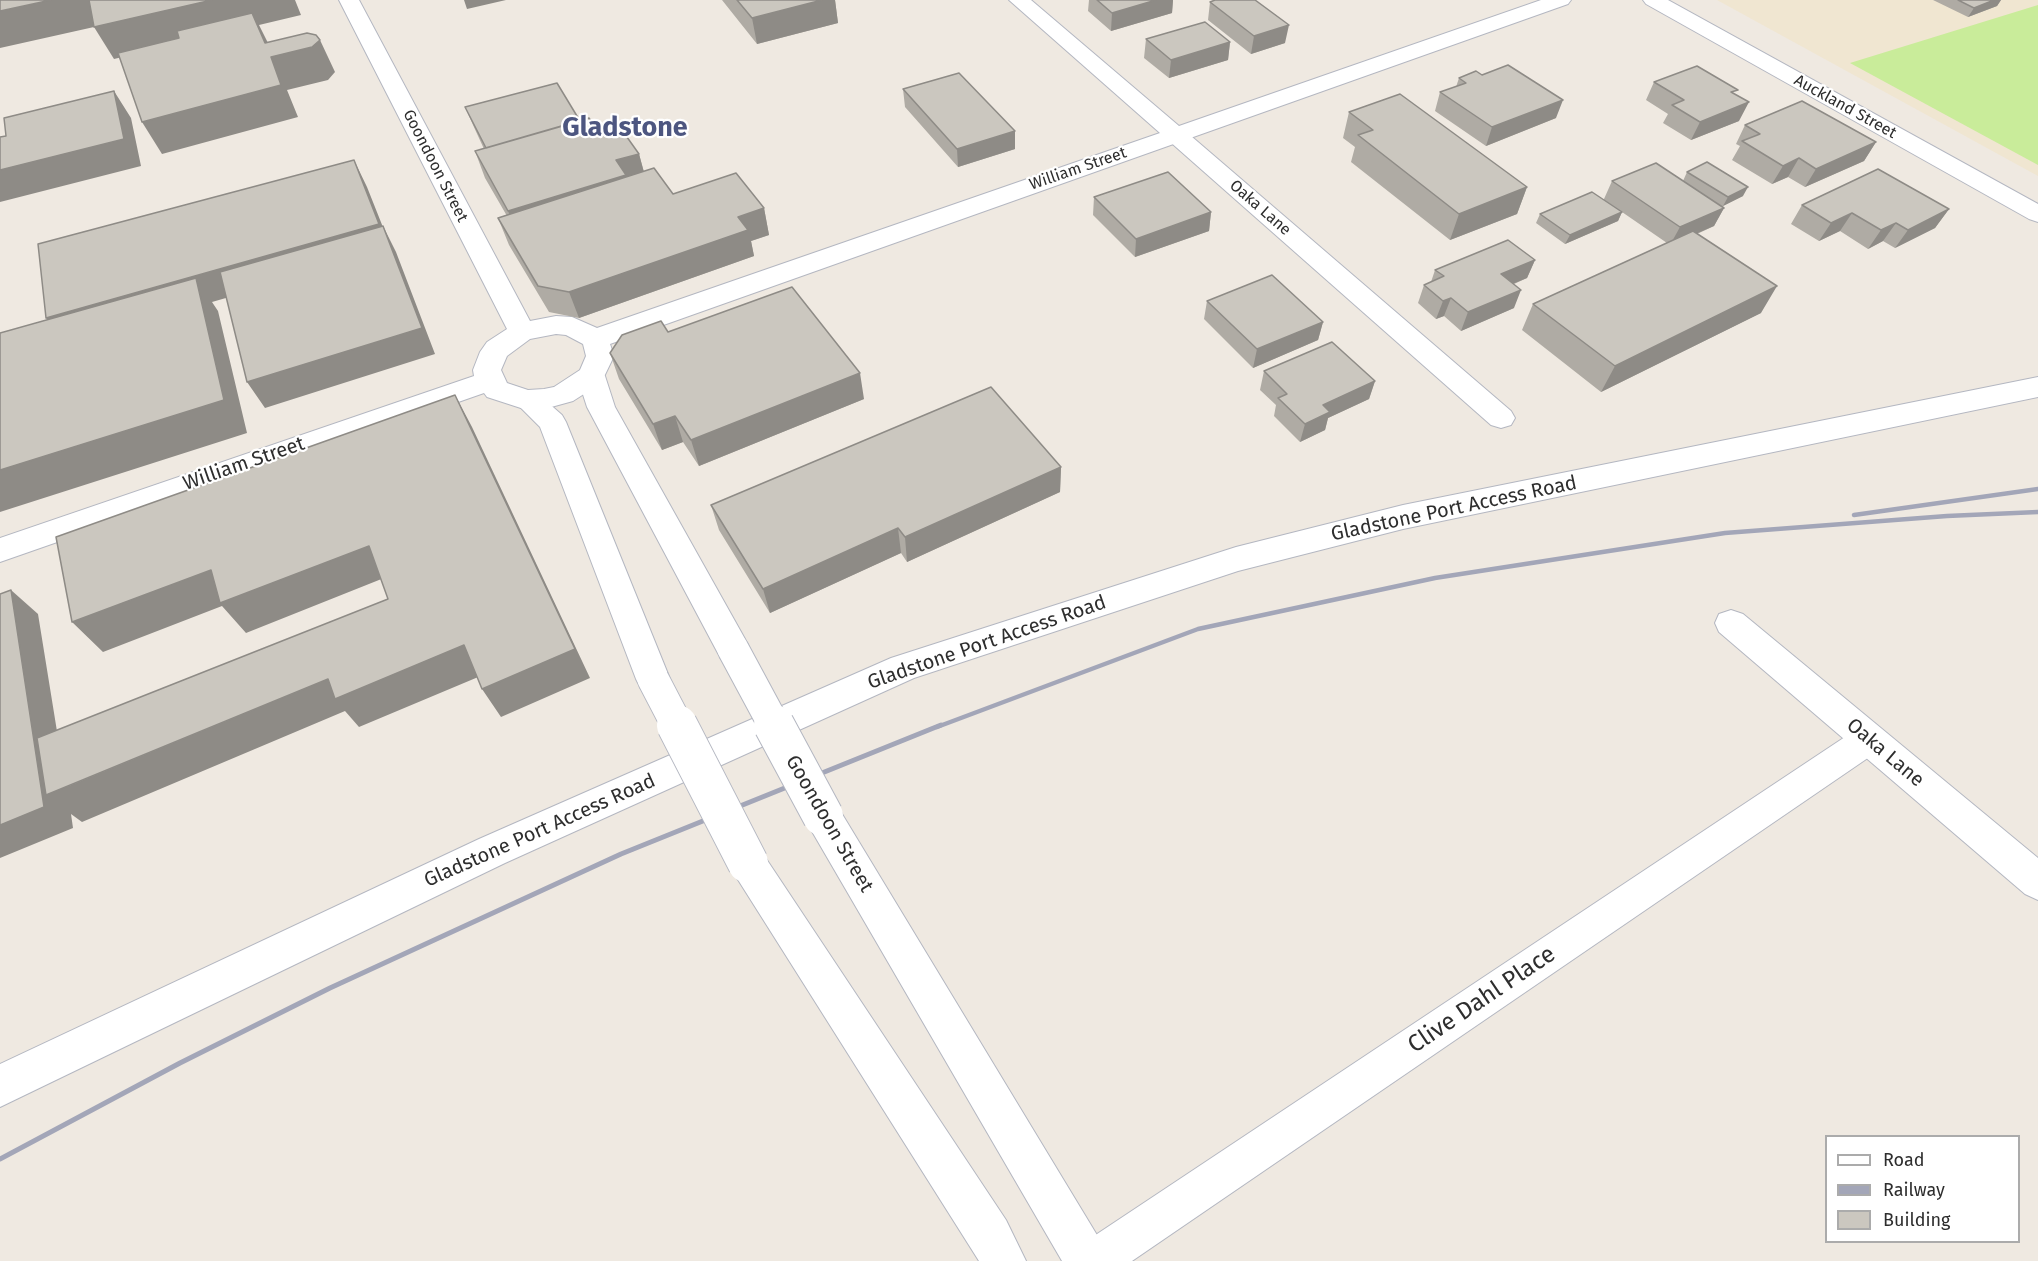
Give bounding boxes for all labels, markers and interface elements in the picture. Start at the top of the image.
street label: Auckland Street [1790,71,1900,143]
street label: Goondoon Street [398,107,472,225]
district label: Gladstone [562,112,688,144]
street label: William Street [1027,143,1129,195]
street label: Oaka Lane [1225,176,1295,240]
street label: William Street [180,432,308,496]
street label: Gladstone Port Access Road [1329,471,1579,547]
street label: Gladstone Port Access Road [865,591,1109,695]
street label: Oaka Lane [1841,714,1929,792]
street label: Goondoon Street [780,751,878,897]
street label: Gladstone Port Access Road [421,769,659,893]
street label: Clive Dahl Place [1403,940,1561,1060]
legend [1825,1135,2020,1243]
text: Road [1883,1149,1925,1171]
text: Railway [1883,1179,1945,1201]
text: Building [1883,1209,1950,1231]

